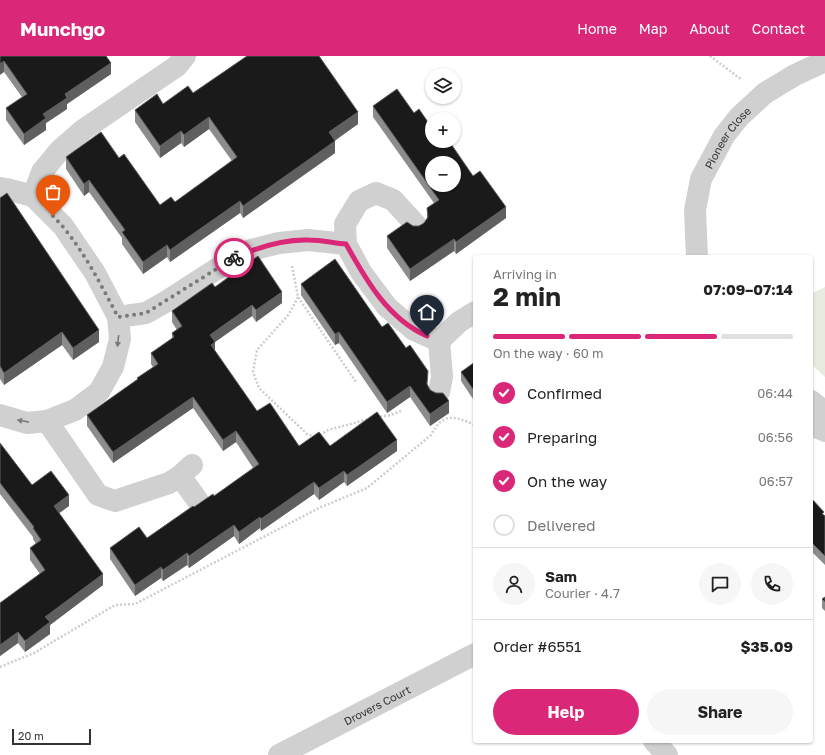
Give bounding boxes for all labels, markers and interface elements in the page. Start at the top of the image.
text: Munchgo [20,17,105,40]
text: Home [577,20,617,37]
text: Map [639,20,667,37]
text: About [689,20,730,37]
text: Contact [752,20,805,37]
map controls [425,68,461,192]
button: layers [425,68,461,104]
street label: Pioneer Close [701,103,753,171]
button: + [425,112,461,148]
button: − [425,156,461,192]
pin [36,175,70,216]
icon: bag [42,181,64,203]
courier [214,238,254,278]
icon: bike [223,247,245,269]
text: Arriving in [493,266,557,282]
text: 07:09–07:14 [703,280,793,298]
text: 2 min [493,281,561,312]
pin [410,295,444,336]
icon: home [416,301,438,323]
one-way arrow [115,335,121,347]
text: On the way · 60 m [493,345,604,361]
icon: check [493,382,515,404]
text: Confirmed [527,384,602,402]
text: 06:44 [757,385,793,401]
one-way arrow [17,418,30,424]
icon: check [493,426,515,448]
text: Preparing [527,428,597,446]
text: 06:56 [758,429,793,445]
icon: check [493,470,515,492]
text: On the way [527,472,607,490]
text: 06:57 [759,473,793,489]
text: Delivered [527,516,595,534]
button: person [493,563,535,605]
button: chat [699,563,741,605]
button: phone [751,563,793,605]
text: Sam [545,567,577,585]
text: Courier · 4.7 [545,585,620,601]
text: Order #6551 [493,637,581,655]
text: $35.09 [741,637,793,655]
street label: Drovers Court [341,682,412,727]
button: Help [493,689,639,735]
button: Share [647,689,793,735]
scale bar [12,727,91,746]
text: 20 m [18,729,44,742]

